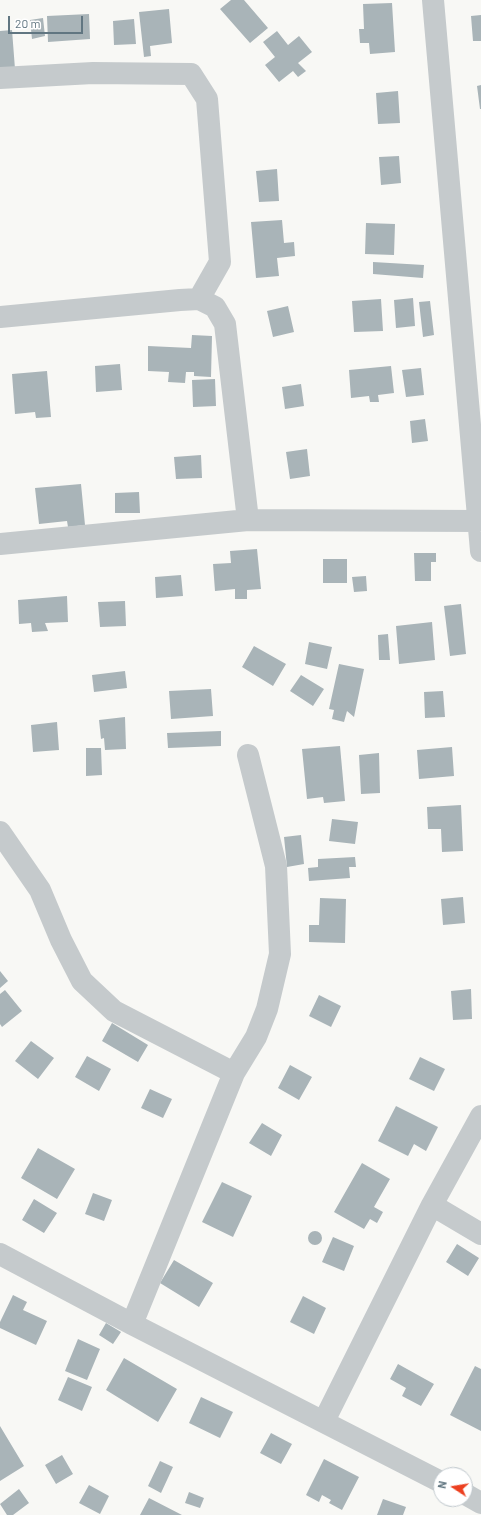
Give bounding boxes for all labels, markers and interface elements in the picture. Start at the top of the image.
scale bar [10,8,85,34]
text: 20 m [15,16,41,30]
north arrow [433,1467,473,1507]
text: N [435,1480,449,1490]

